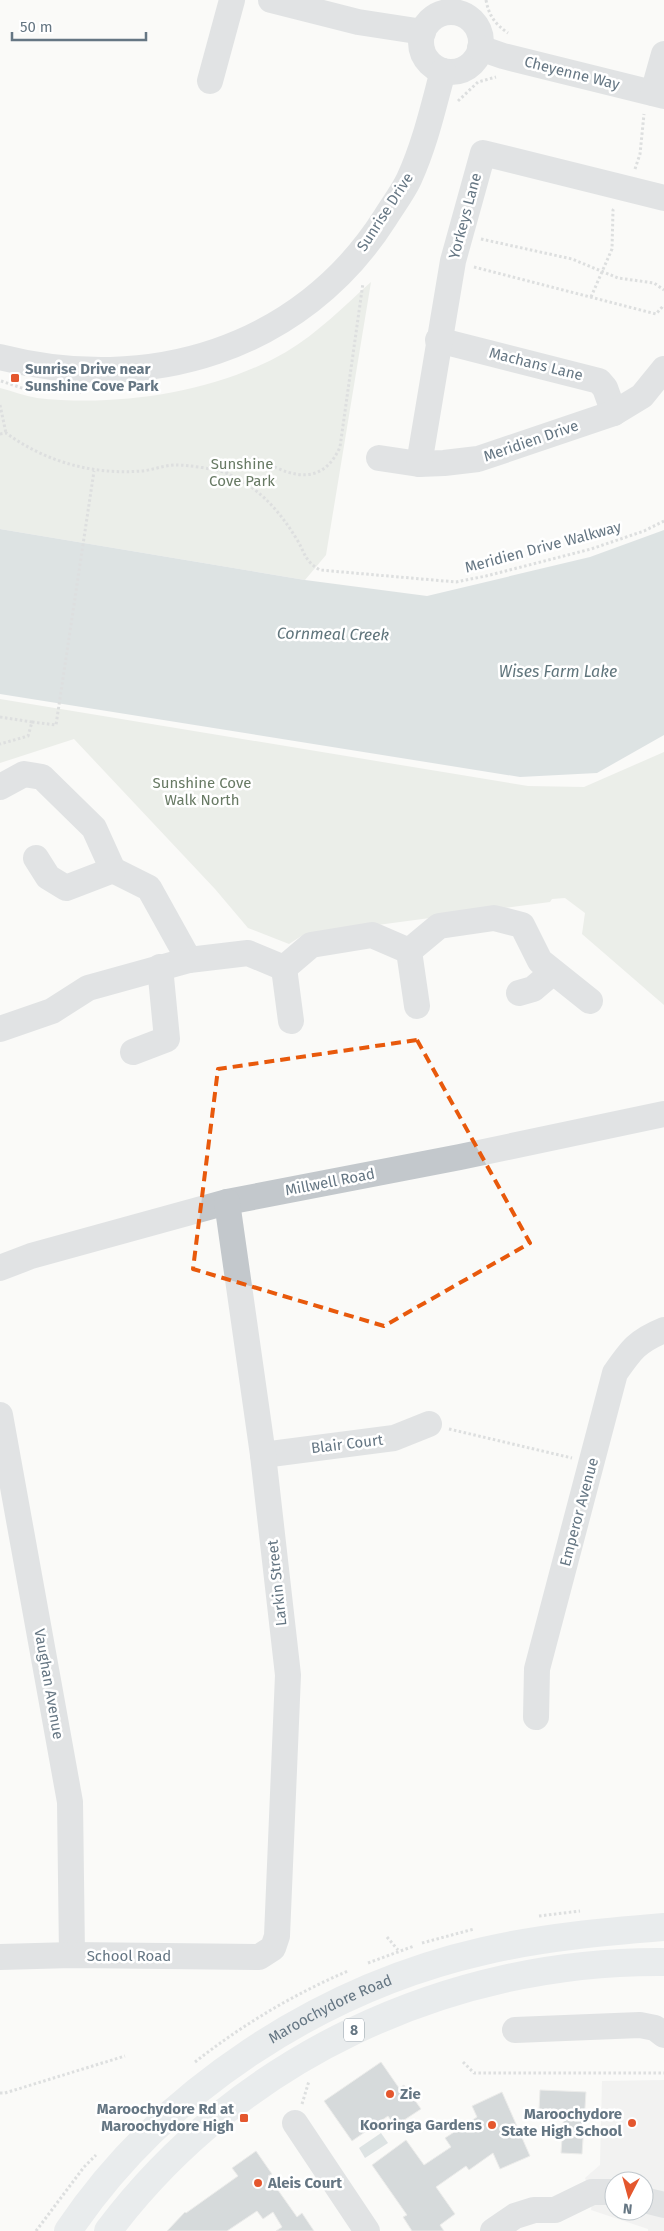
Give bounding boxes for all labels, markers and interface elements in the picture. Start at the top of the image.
scale bar [12,10,146,42]
text: 50 m [20,18,53,36]
street label: Cheyenne Way [522,52,622,94]
street label: Sunrise Drive [353,169,417,255]
street label: Yorkeys Lane [445,171,485,261]
street label: Machans Lane [487,344,585,384]
place label: Sunrise Drive near Sunshine Cove Park [25,360,159,395]
marker: Sunrise Drive near Sunshine Cove Park [9,372,21,384]
street label: Meridien Drive [481,416,581,466]
park label: Sunshine Cove Park [209,455,275,490]
street label: Meridien Drive Walkway [463,517,624,577]
water label: Cornmeal Creek [277,624,390,644]
water label: Wises Farm Lake [499,662,617,681]
park label: Sunshine Cove Walk North [153,774,251,809]
street label: Millwell Road [284,1164,376,1200]
street label: Blair Court [310,1431,385,1457]
street label: Emperor Avenue [556,1456,602,1568]
street label: Larkin Street [263,1538,290,1627]
street label: Vaughan Avenue [30,1627,68,1741]
street label: School Road [87,1947,171,1965]
street label: Maroochydore Road [265,1971,395,2047]
road number: 8 [344,2018,364,2042]
place label: Zie [400,2085,421,2103]
marker: Zie [384,2088,396,2100]
place label: Maroochydore Rd at Maroochydore High [97,2100,234,2135]
place label: Maroochydore State High School [501,2105,623,2140]
marker: Maroochydore Rd at Maroochydore High [238,2112,250,2124]
place label: Kooringa Gardens [360,2116,482,2134]
marker: Maroochydore State High School [626,2117,638,2129]
marker: Kooringa Gardens [486,2119,498,2131]
north arrow [604,2171,654,2221]
place label: Aleis Court [267,2174,342,2192]
marker: Aleis Court [252,2177,264,2189]
text: N [622,2199,633,2217]

